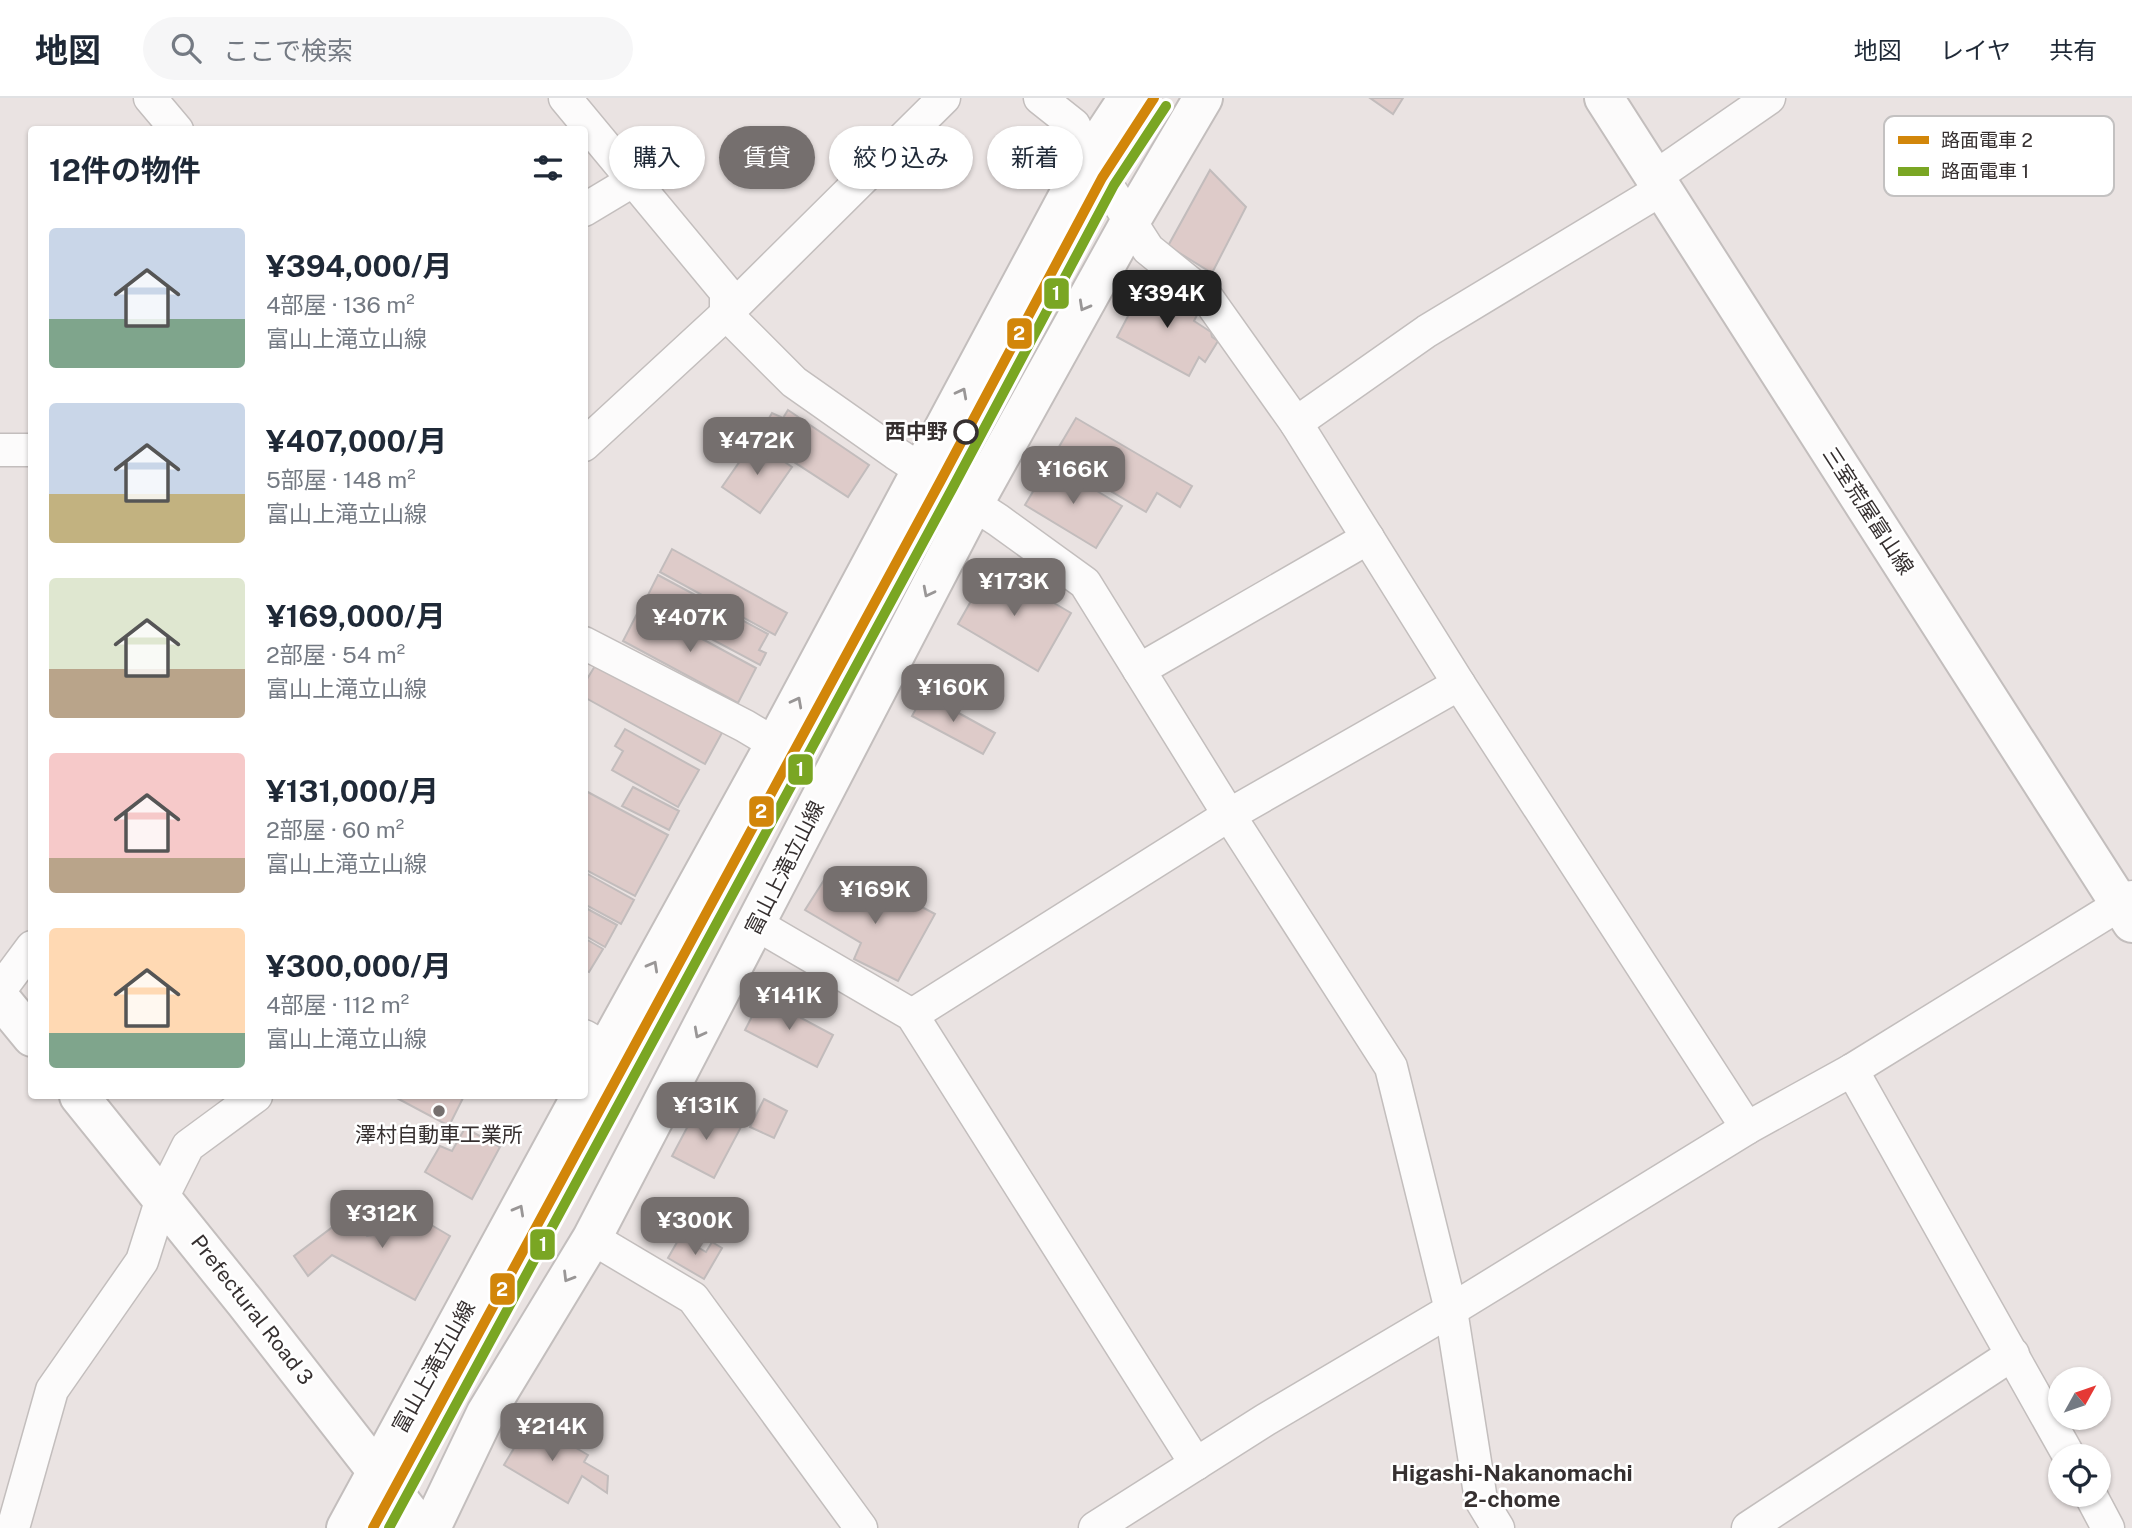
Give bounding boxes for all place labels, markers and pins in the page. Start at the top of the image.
pin: ¥394K [1118,271,1216,330]
pin: ¥472K [708,418,806,477]
place label: 西中野 [885,419,948,444]
marker: 西中野 [954,420,978,444]
pin: ¥166K [1024,446,1122,506]
pin: ¥173K [965,559,1063,618]
pin: ¥407K [641,594,739,654]
pin: ¥160K [904,664,1002,724]
pin: ¥169K [826,866,924,926]
pin: ¥141K [740,972,838,1032]
pin: ¥131K [657,1082,755,1142]
marker: 澤村自動車工業所 [431,1103,447,1119]
place label: 澤村自動車工業所 [355,1122,523,1147]
pin: ¥312K [333,1190,431,1250]
pin: ¥300K [646,1198,744,1257]
pin: ¥214K [503,1404,601,1463]

